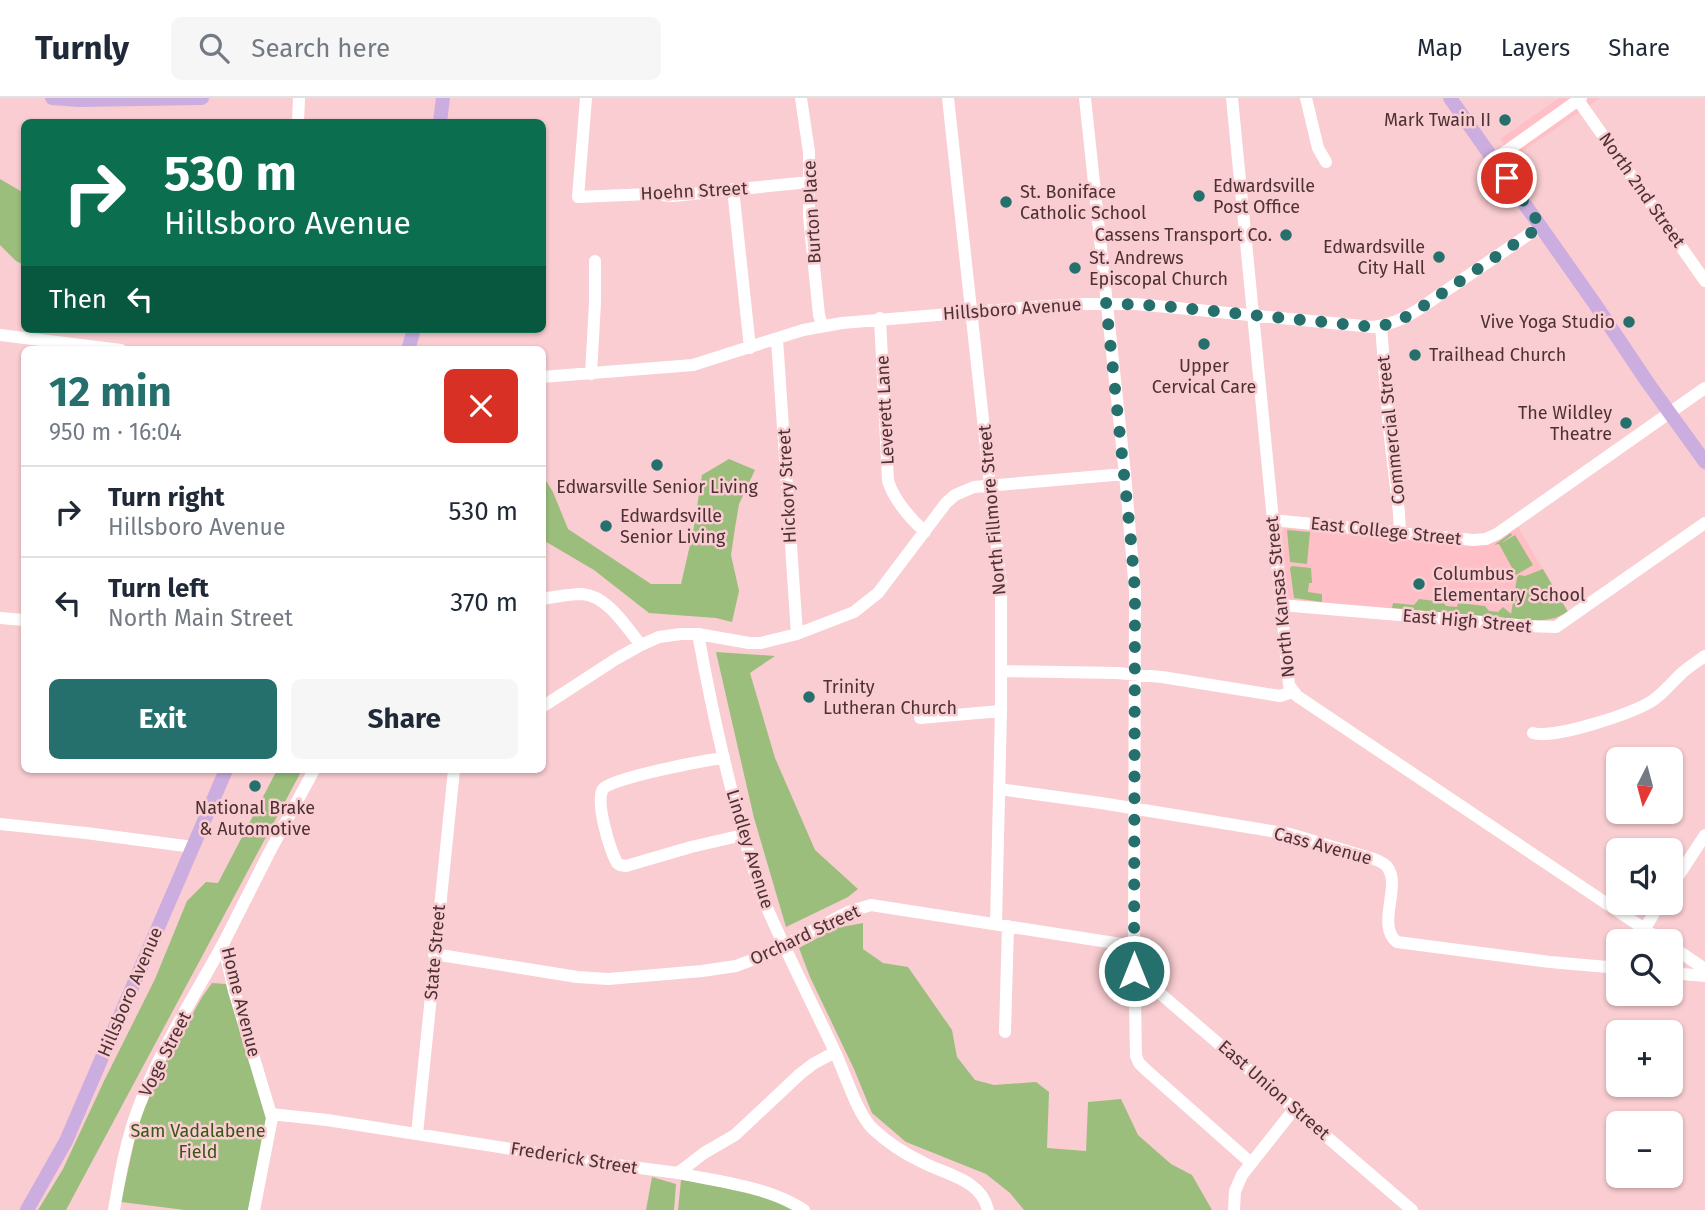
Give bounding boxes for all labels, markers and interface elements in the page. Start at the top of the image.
search box [171,17,661,80]
text: Turnly [35,28,129,68]
icon: search [195,29,233,67]
text: Search here [251,33,390,64]
text: Map [1417,34,1463,62]
text: Layers [1501,34,1570,62]
text: Share [1608,34,1670,62]
place label: Mark Twain II [1384,109,1491,131]
marker: Mark Twain II [1497,112,1513,128]
street label: North 2nd Street [1594,128,1690,252]
text: 530 m [164,144,297,203]
icon: right [49,147,140,238]
pin [1477,148,1537,208]
icon: arrive [1488,159,1526,197]
street label: Burton Place [798,160,826,264]
place label: Edwardsville Post Office [1213,175,1315,218]
street label: Hoehn Street [640,177,749,205]
place label: St. Boniface Catholic School [1020,181,1146,224]
marker: Edwardsville Post Office [1191,188,1207,204]
marker: St. Boniface Catholic School [998,194,1014,210]
text: Hillsboro Avenue [164,204,411,242]
place label: Cassens Transport Co. [1095,224,1272,246]
marker: Cassens Transport Co. [1278,227,1294,243]
place label: Edwardsville City Hall [1323,236,1425,279]
place label: St. Andrews Episcopal Church [1089,247,1228,290]
marker: Edwardsville City Hall [1431,249,1447,265]
marker: St. Andrews Episcopal Church [1067,260,1083,276]
icon: left [121,280,159,318]
text: Then [49,284,107,315]
street label: Hillsboro Avenue [942,293,1082,325]
place label: Vive Yoga Studio [1480,311,1615,333]
marker: Vive Yoga Studio [1621,314,1637,330]
marker: Upper Cervical Care [1196,336,1212,352]
place label: Trailhead Church [1429,344,1566,366]
marker: Trailhead Church [1407,347,1423,363]
street label: Commercial Street [1372,354,1410,505]
street label: Leverett Lane [871,355,899,465]
place label: Upper Cervical Care [1152,355,1256,398]
text: 12 min [49,367,172,417]
button: close [444,369,518,443]
place label: The Wildley Theatre [1518,402,1612,445]
marker: The Wildley Theatre [1618,415,1634,431]
text: 950 m · 16:04 [49,418,182,446]
street label: North Fillmore Street [974,423,1010,596]
street label: Hickory Street [773,428,801,544]
marker: Edwarsville Senior Living [649,457,665,473]
place label: Edwarsville Senior Living [556,476,758,498]
text: Turn right [108,482,225,513]
icon: right [49,493,87,531]
text: 530 m [449,496,518,527]
place label: Edwardsville Senior Living [620,505,726,548]
street label: East College Street [1309,512,1463,550]
text: Hillsboro Avenue [108,513,286,541]
street label: North Kansas Street [1261,515,1299,679]
marker: Edwardsville Senior Living [598,518,614,534]
place label: Columbus Elementary School [1433,563,1585,606]
text: Turn left [108,573,209,604]
marker: Columbus Elementary School [1411,576,1427,592]
icon: left [49,584,87,622]
text: 370 m [450,587,518,618]
text: North Main Street [108,604,293,632]
street label: East High Street [1402,604,1533,638]
place label: Trinity Lutheran Church [823,676,957,719]
button: Exit [49,679,277,759]
button: Share [291,679,518,759]
marker: Trinity Lutheran Church [801,689,817,705]
north arrow [1606,747,1684,824]
map controls [1606,747,1683,1188]
marker: National Brake & Automotive [247,778,263,794]
street label: Lindley Avenue [721,787,779,911]
place label: National Brake & Automotive [195,797,315,840]
street label: Cass Avenue [1272,822,1374,870]
button: sound [1606,838,1683,915]
street label: Orchard Street [747,900,864,970]
street label: State Street [420,903,450,1001]
street label: Hillsboro Avenue [93,924,167,1060]
button: search [1606,929,1683,1006]
position arrow [1097,934,1171,1008]
street label: Home Avenue [217,945,265,1059]
street label: Voge Street [134,1007,196,1100]
button: + [1606,1020,1683,1097]
street label: East Union Street [1214,1035,1335,1145]
button: − [1606,1111,1683,1188]
park label: Sam Vadalabene Field [130,1120,266,1163]
street label: Frederick Street [509,1137,640,1179]

